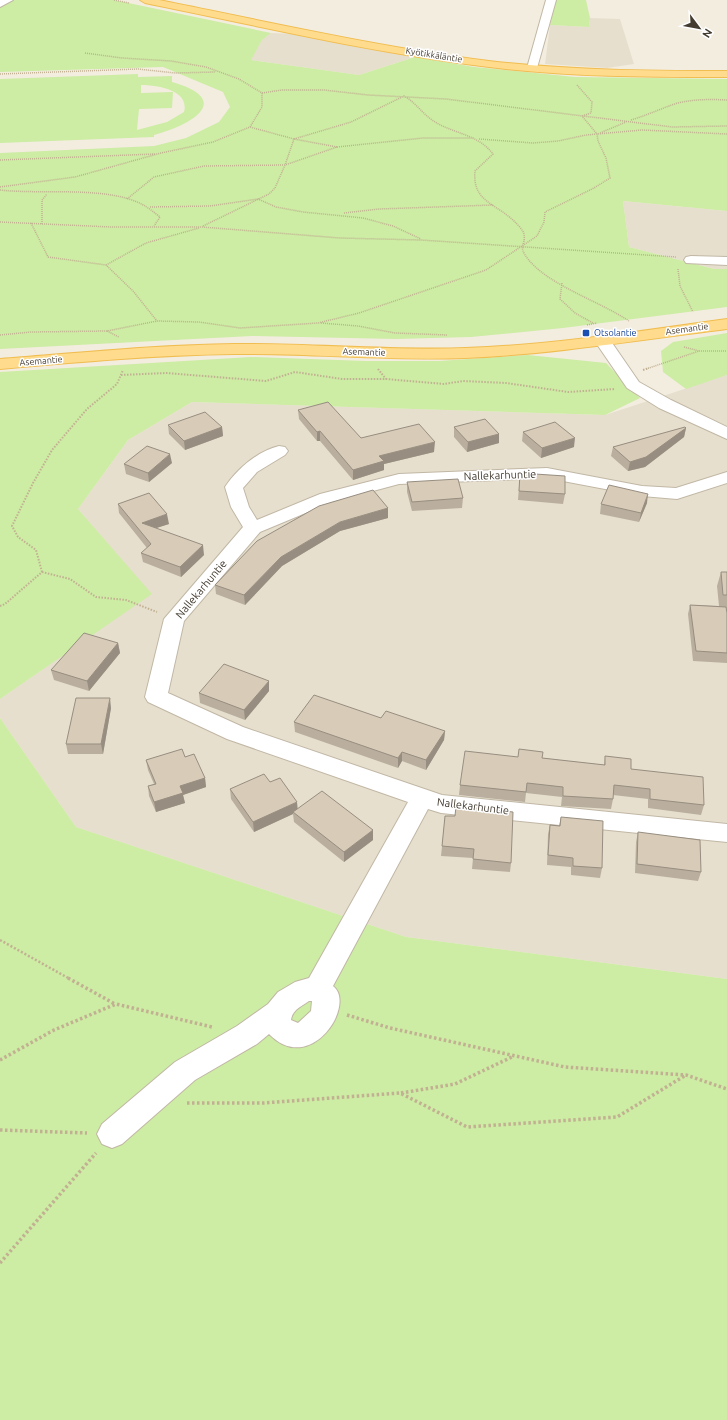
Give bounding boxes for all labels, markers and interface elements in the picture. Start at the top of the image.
north arrow [679,8,719,48]
text: N [700,27,715,40]
street label: Kyötikkäläntie [405,46,463,64]
street label: Asemantie [665,321,709,337]
marker: Otsolantie [581,328,591,338]
place label: Otsolantie [594,328,637,338]
street label: Asemantie [342,346,386,358]
street label: Asemantie [19,354,63,368]
street label: Nallekarhuntie [464,468,536,482]
street label: Nallekarhuntie [173,557,229,621]
street label: Nallekarhuntie [436,796,510,816]

